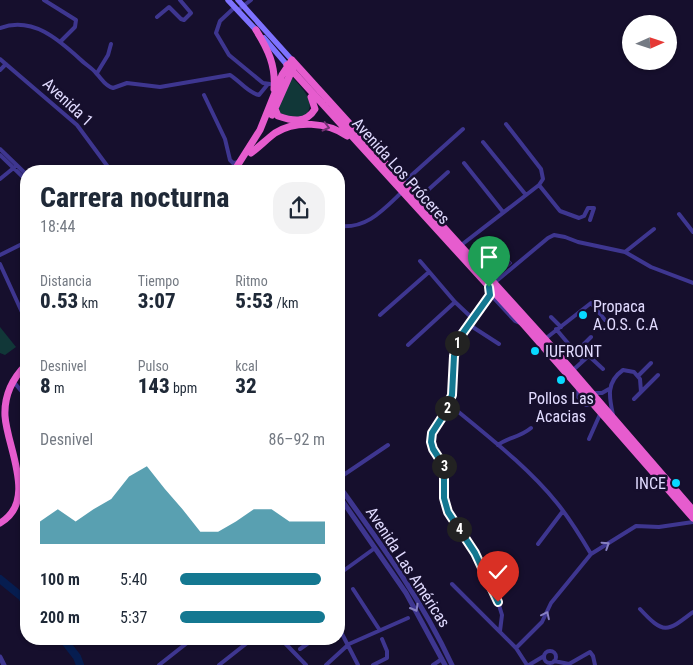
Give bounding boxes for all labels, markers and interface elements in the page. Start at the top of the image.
north arrow [622,15,678,70]
map controls [622,15,677,70]
street label: Avenida 1 [39,74,97,130]
street label: Avenida Los Próceres [348,114,454,228]
one-way arrow [321,121,330,132]
text: Carrera nocturna [40,181,229,214]
button: share [273,182,325,234]
text: 18:44 [40,217,75,236]
pin [468,236,510,287]
icon: arrive [475,243,503,271]
text: Distancia [40,273,92,289]
text: Tiempo [138,273,179,289]
text: Ritmo [235,273,268,289]
text: 0.53 [40,289,78,313]
text: 3:07 [138,289,176,313]
text: 5:53 [235,289,273,313]
text: km [78,295,98,311]
text: /km [273,295,299,311]
place label: Propaca A.O.S. C.A [593,297,658,334]
marker: Propaca A.O.S. C.A [577,309,589,321]
pin: 1 [444,330,470,356]
text: 1 [454,335,461,351]
place label: IUFRONT [545,342,602,361]
marker: IUFRONT [529,345,541,357]
text: Desnivel [40,358,87,374]
text: Pulso [138,358,169,374]
text: kcal [235,358,258,374]
text: 8 [40,374,51,398]
text: 143 [138,374,170,398]
text: 32 [235,374,257,398]
marker: Pollos Las Acacias [555,374,567,386]
text: m [51,380,64,396]
text: bpm [170,380,197,396]
place label: Pollos Las Acacias [528,389,594,426]
pin: 2 [434,396,460,420]
text: 2 [444,400,451,416]
text: Desnivel [40,430,93,449]
text: 86–92 m [269,430,325,449]
pin: 3 [432,454,456,478]
text: 3 [441,458,448,474]
place label: INCE [635,474,666,493]
marker: INCE [670,477,682,489]
street label: Avenida Las Américas [362,503,454,631]
pin: 4 [446,516,472,542]
text: 4 [456,521,463,537]
one-way arrow [600,541,609,551]
pin [477,551,519,602]
icon: check [484,558,512,586]
text: 100 m [40,570,80,589]
text: 5:40 [120,570,147,589]
one-way arrow [409,603,419,612]
text: 200 m [40,608,80,627]
text: 5:37 [120,608,147,627]
one-way arrow [539,611,549,620]

